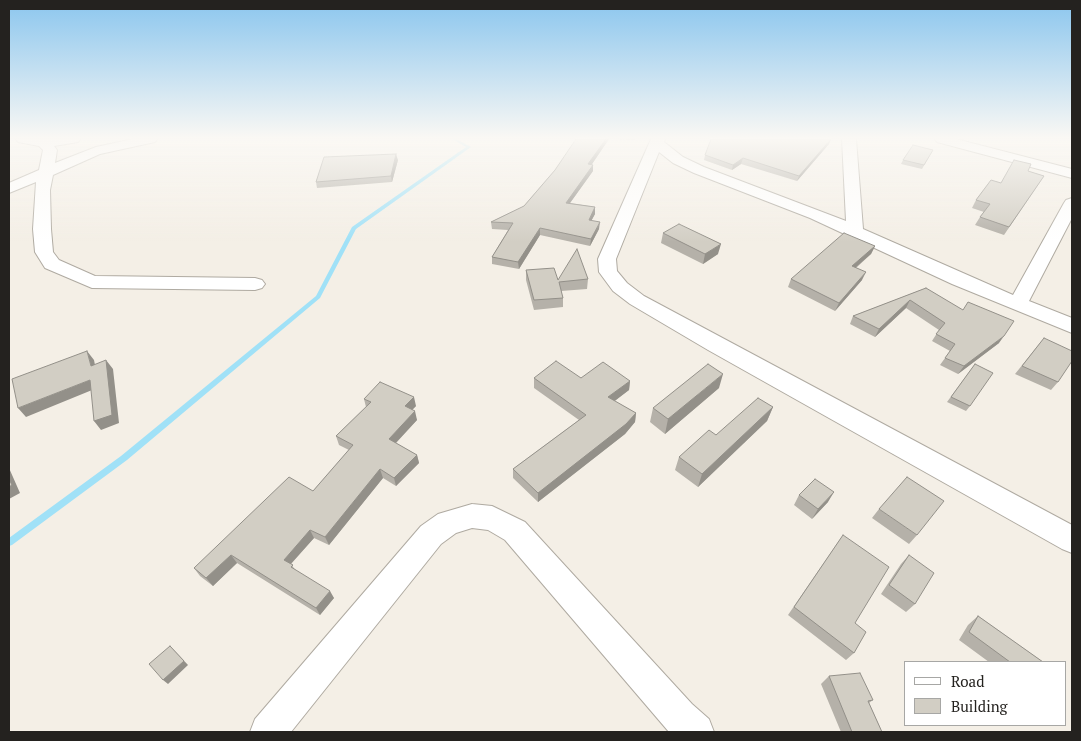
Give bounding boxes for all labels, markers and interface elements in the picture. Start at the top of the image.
legend [904,661,1066,726]
text: Road [951,671,984,691]
text: Building [951,696,1008,716]

